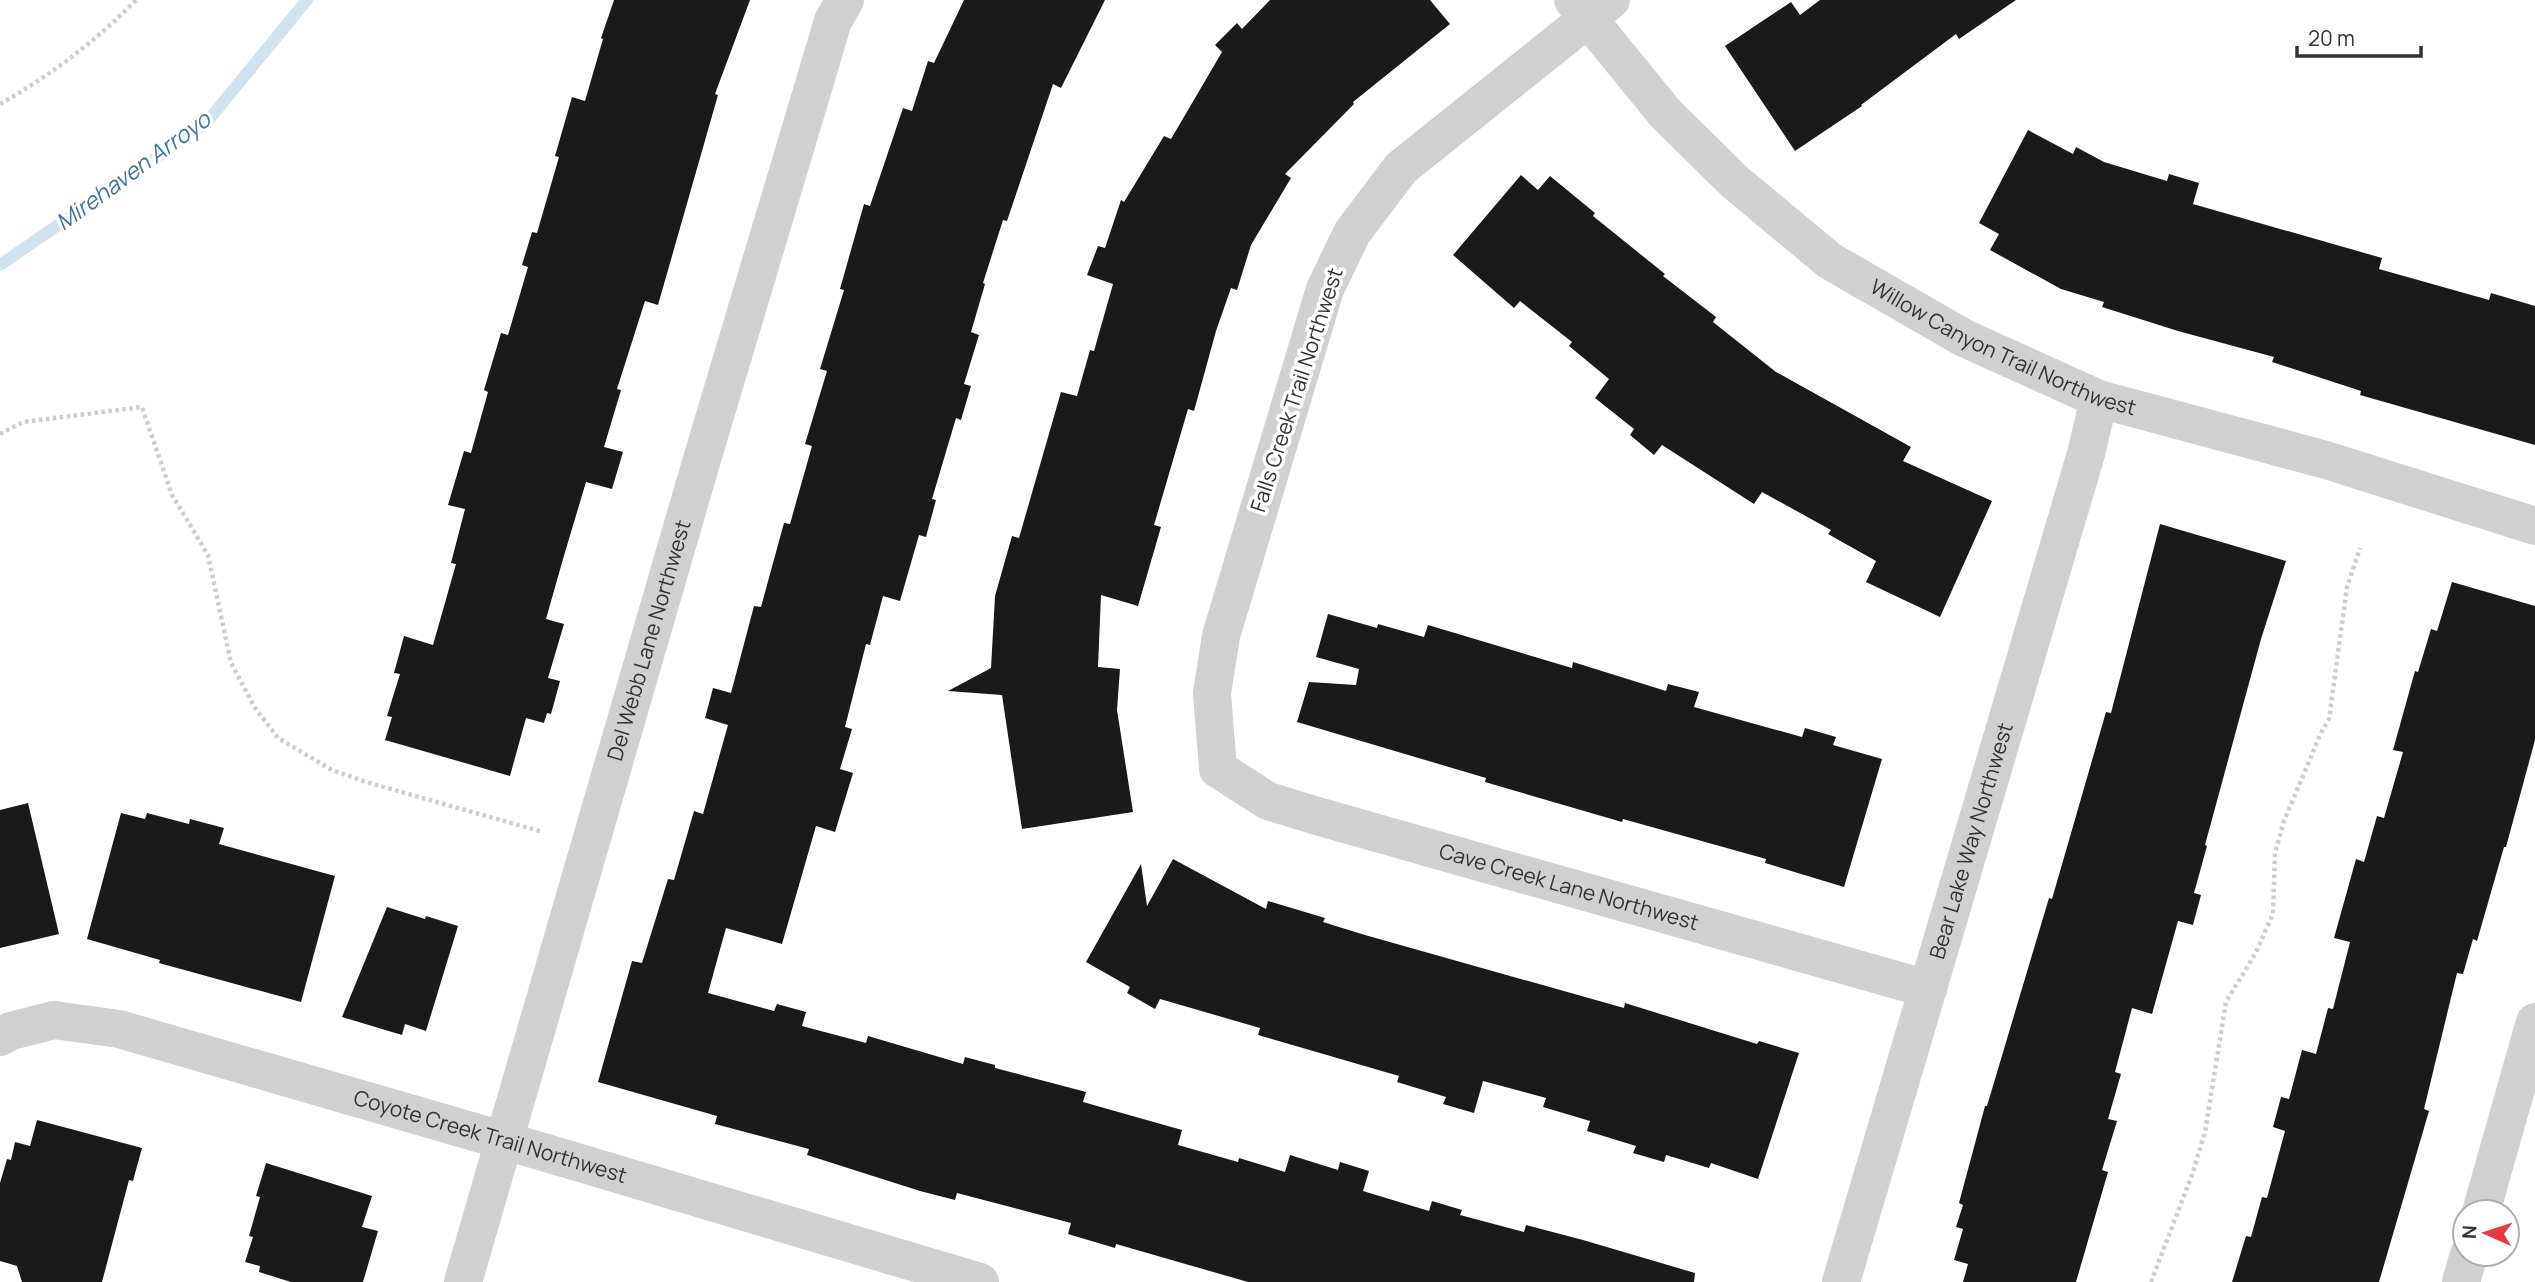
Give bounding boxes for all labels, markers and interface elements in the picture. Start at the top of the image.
scale bar [2297,14,2421,58]
text: 20 m [2308,24,2355,52]
water label: Mirehaven Arroyo [49,102,217,237]
street label: Falls Creek Trail Northwest [1243,264,1349,515]
street label: Willow Canyon Trail Northwest [1866,272,2139,421]
street label: Del Webb Lane Northwest [600,517,697,764]
street label: Bear Lake Way Northwest [1922,719,2019,962]
street label: Cave Creek Lane Northwest [1436,836,1702,936]
street label: Coyote Creek Trail Northwest [351,1083,630,1189]
north arrow [2451,1198,2521,1268]
text: N [2456,1225,2482,1240]

